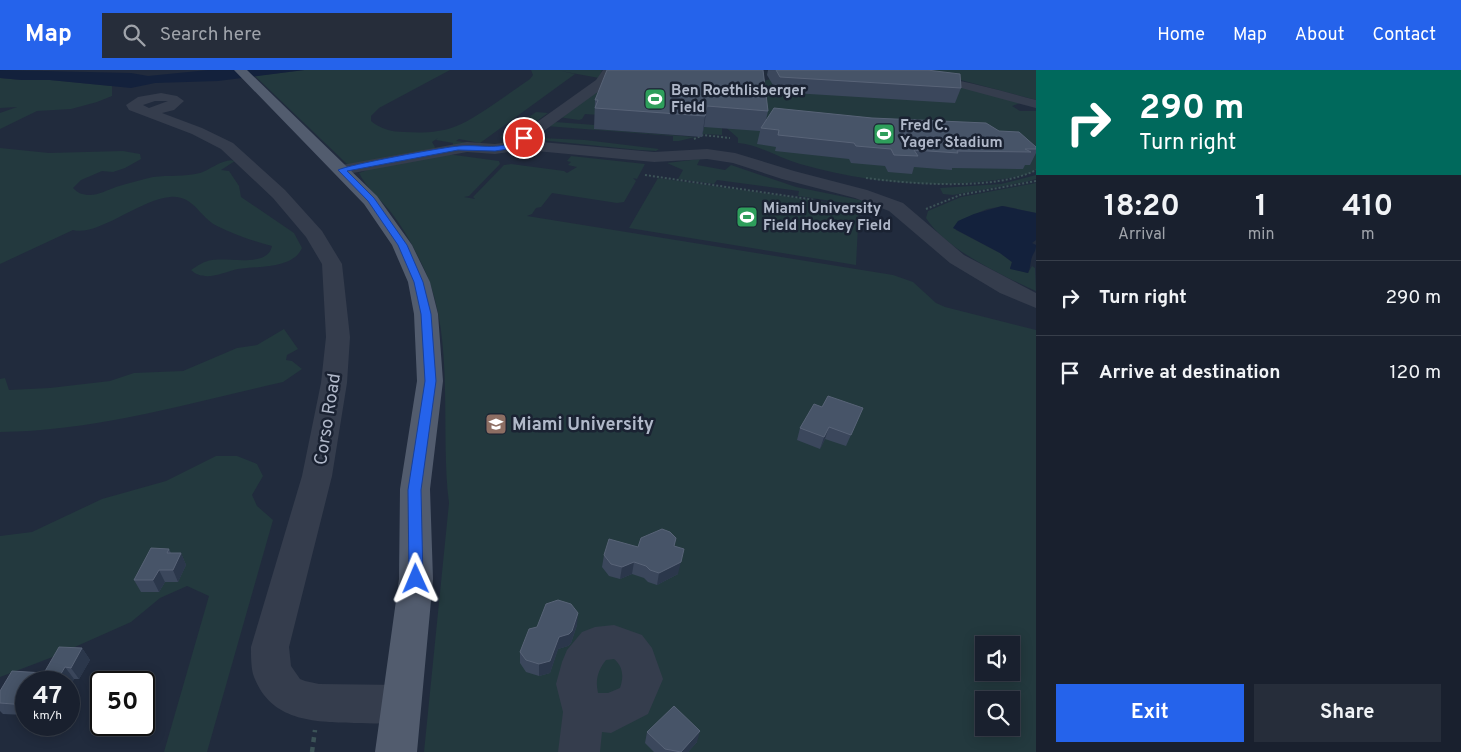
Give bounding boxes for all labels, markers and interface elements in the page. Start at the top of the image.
search box [102,13,452,58]
text: Map [25,20,72,50]
icon: search [120,21,148,49]
text: Search here [160,23,261,47]
text: Home [1157,24,1205,47]
text: Map [1233,24,1267,47]
text: About [1295,24,1344,47]
text: Contact [1372,24,1436,47]
place label: Ben Roethlisberger Field [671,82,807,118]
sports icon: Ben Roethlisberger Field [643,87,667,111]
text: 290 m [1139,87,1244,131]
icon: right [1056,90,1121,155]
pin [503,117,545,159]
place label: Fred C. Yager Stadium [900,117,1003,153]
sports icon: Fred C. Yager Stadium [872,122,896,146]
icon: arrive [510,124,538,152]
text: Turn right [1139,130,1236,157]
text: 18:20 [1104,189,1180,226]
text: 1 [1255,189,1267,226]
text: 410 [1342,189,1393,226]
place label: Miami University Field Hockey Field [763,200,891,236]
sports icon: Miami University Field Hockey Field [735,205,759,229]
text: Arrival [1118,225,1166,245]
text: min [1248,225,1274,245]
text: m [1361,225,1374,245]
icon: right [1056,284,1084,312]
text: Turn right [1099,286,1187,310]
text: 290 m [1385,286,1441,310]
icon: arrive [1056,359,1084,387]
text: Arrive at destination [1099,361,1280,385]
text: 120 m [1390,361,1441,385]
street label: Corso Road [310,372,347,467]
school or university icon: Miami University [484,412,508,436]
place label: Miami University [512,414,654,437]
position arrow [389,552,441,604]
map controls [975,636,1020,736]
button: sound [975,636,1020,681]
speed limit sign: 50 [90,671,155,736]
text: 47 [33,681,62,713]
button: Exit [1056,684,1244,742]
button: Share [1254,684,1441,742]
button: search [975,691,1020,736]
text: km/h [33,708,62,724]

